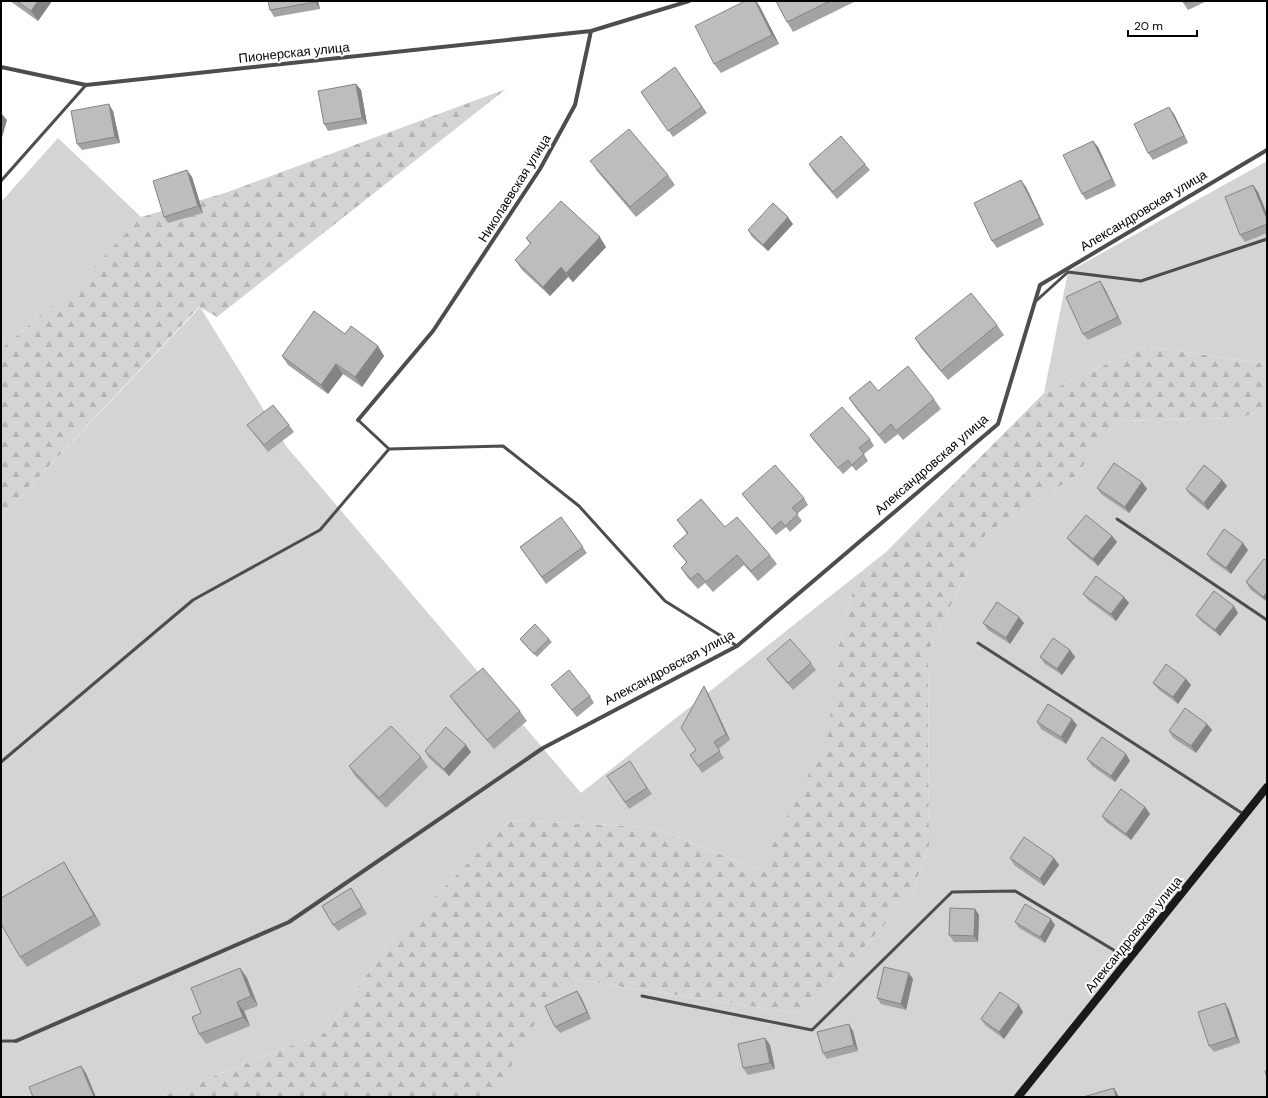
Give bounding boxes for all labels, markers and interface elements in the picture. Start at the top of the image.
scale bar [1128,12,1197,38]
text: 20 m [1134,18,1163,34]
street label: Пионерская улица [238,38,351,67]
street label: Николаевская улица [474,130,555,245]
street label: Александровская улица [1077,165,1210,255]
street label: Александровская улица [871,410,992,518]
street label: Александровская улица [601,626,738,709]
street label: Александровская улица [1081,872,1186,996]

